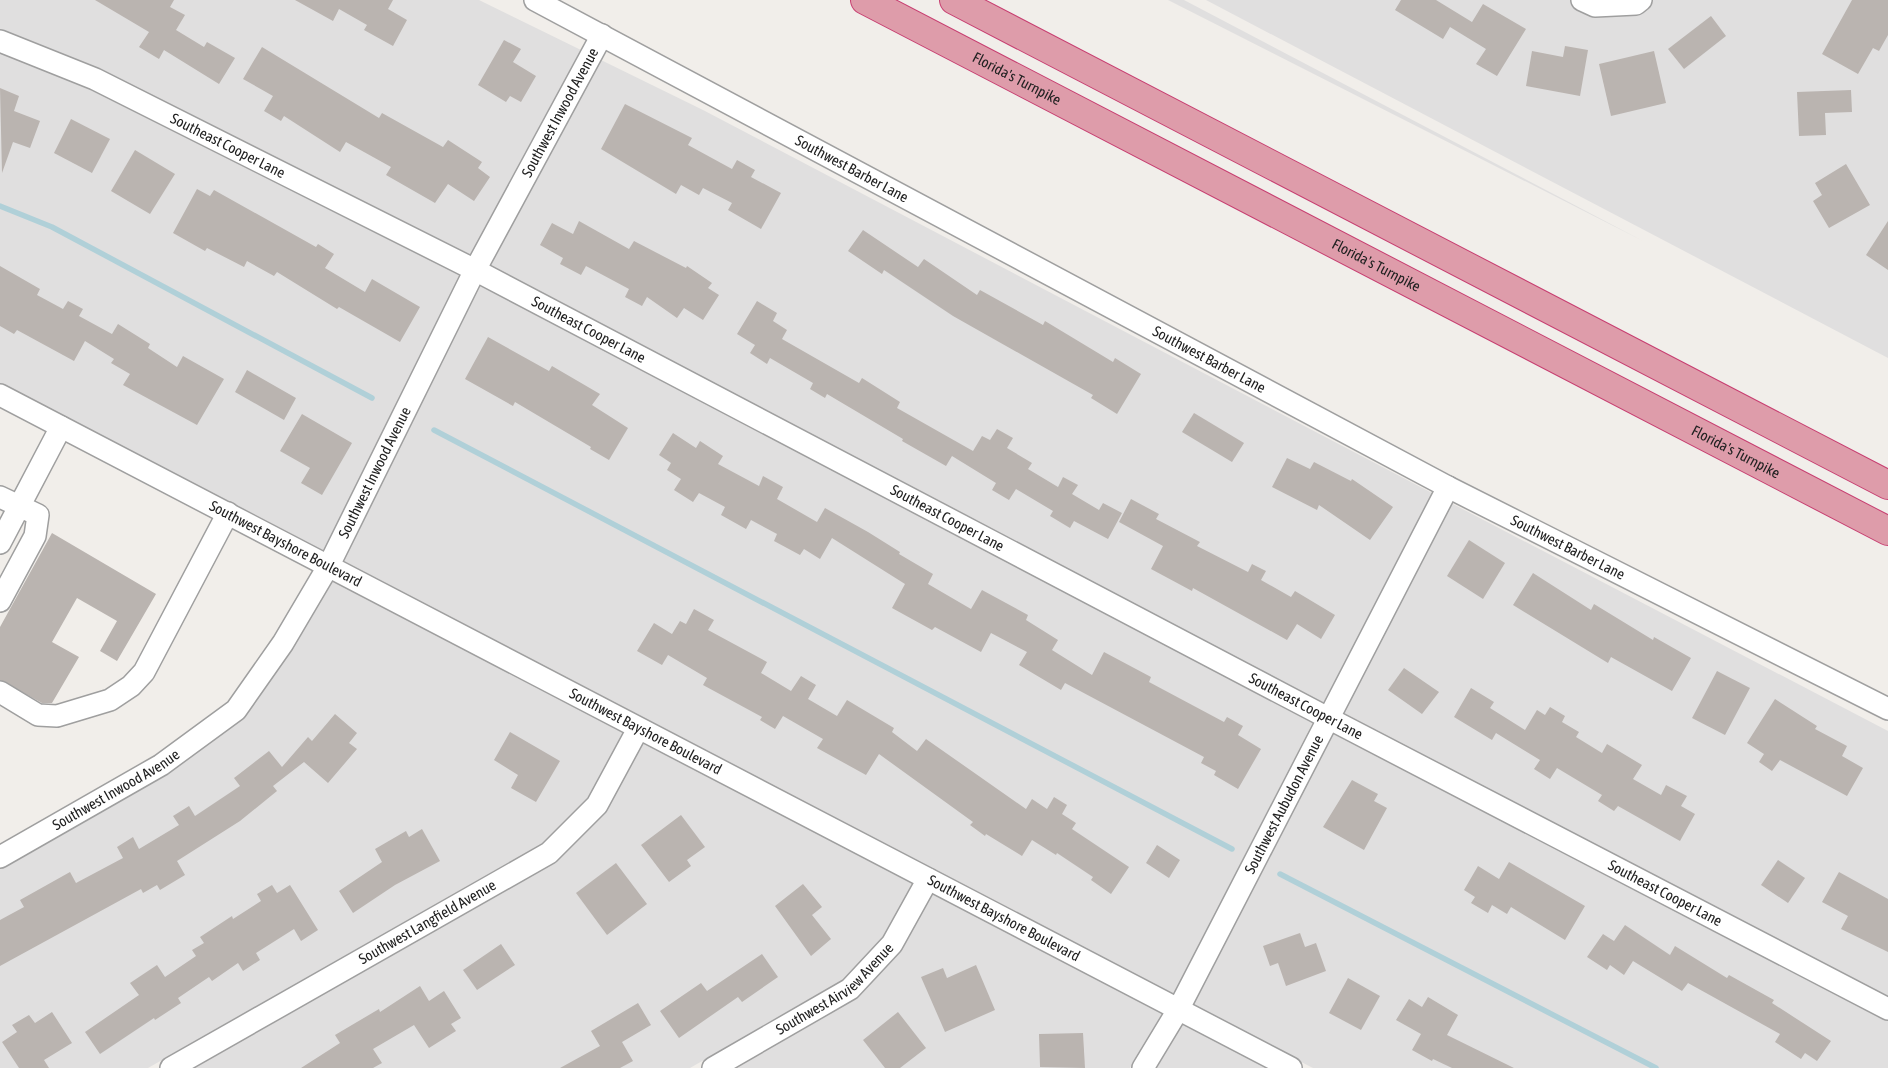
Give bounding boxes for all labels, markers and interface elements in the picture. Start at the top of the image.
street label: Southwest Inwood Avenue [518,45,602,180]
street label: Florida's Turnpike [970,48,1064,108]
street label: Southeast Cooper Lane [168,109,288,181]
street label: Southwest Barber Lane [793,132,911,206]
street label: Florida's Turnpike [1329,235,1424,295]
street label: Southeast Cooper Lane [529,292,649,366]
street label: Southwest Barber Lane [1150,322,1269,396]
street label: Southwest Inwood Avenue [335,404,414,541]
street label: Florida's Turnpike [1689,422,1783,482]
street label: Southeast Cooper Lane [888,481,1007,554]
street label: Southwest Bayshore Boulevard [207,497,365,590]
street label: Southwest Barber Lane [1508,511,1628,583]
street label: Southeast Cooper Lane [1246,669,1366,743]
street label: Southwest Bayshore Boulevard [567,684,725,778]
street label: Southwest Aubudon Avenue [1241,732,1327,876]
street label: Southwest Inwood Avenue [49,745,183,833]
street label: Southeast Cooper Lane [1606,856,1725,929]
street label: Southwest Bayshore Boulevard [925,871,1083,965]
street label: Southwest Langfield Avenue [356,876,499,967]
street label: Southwest Airview Avenue [773,939,897,1038]

